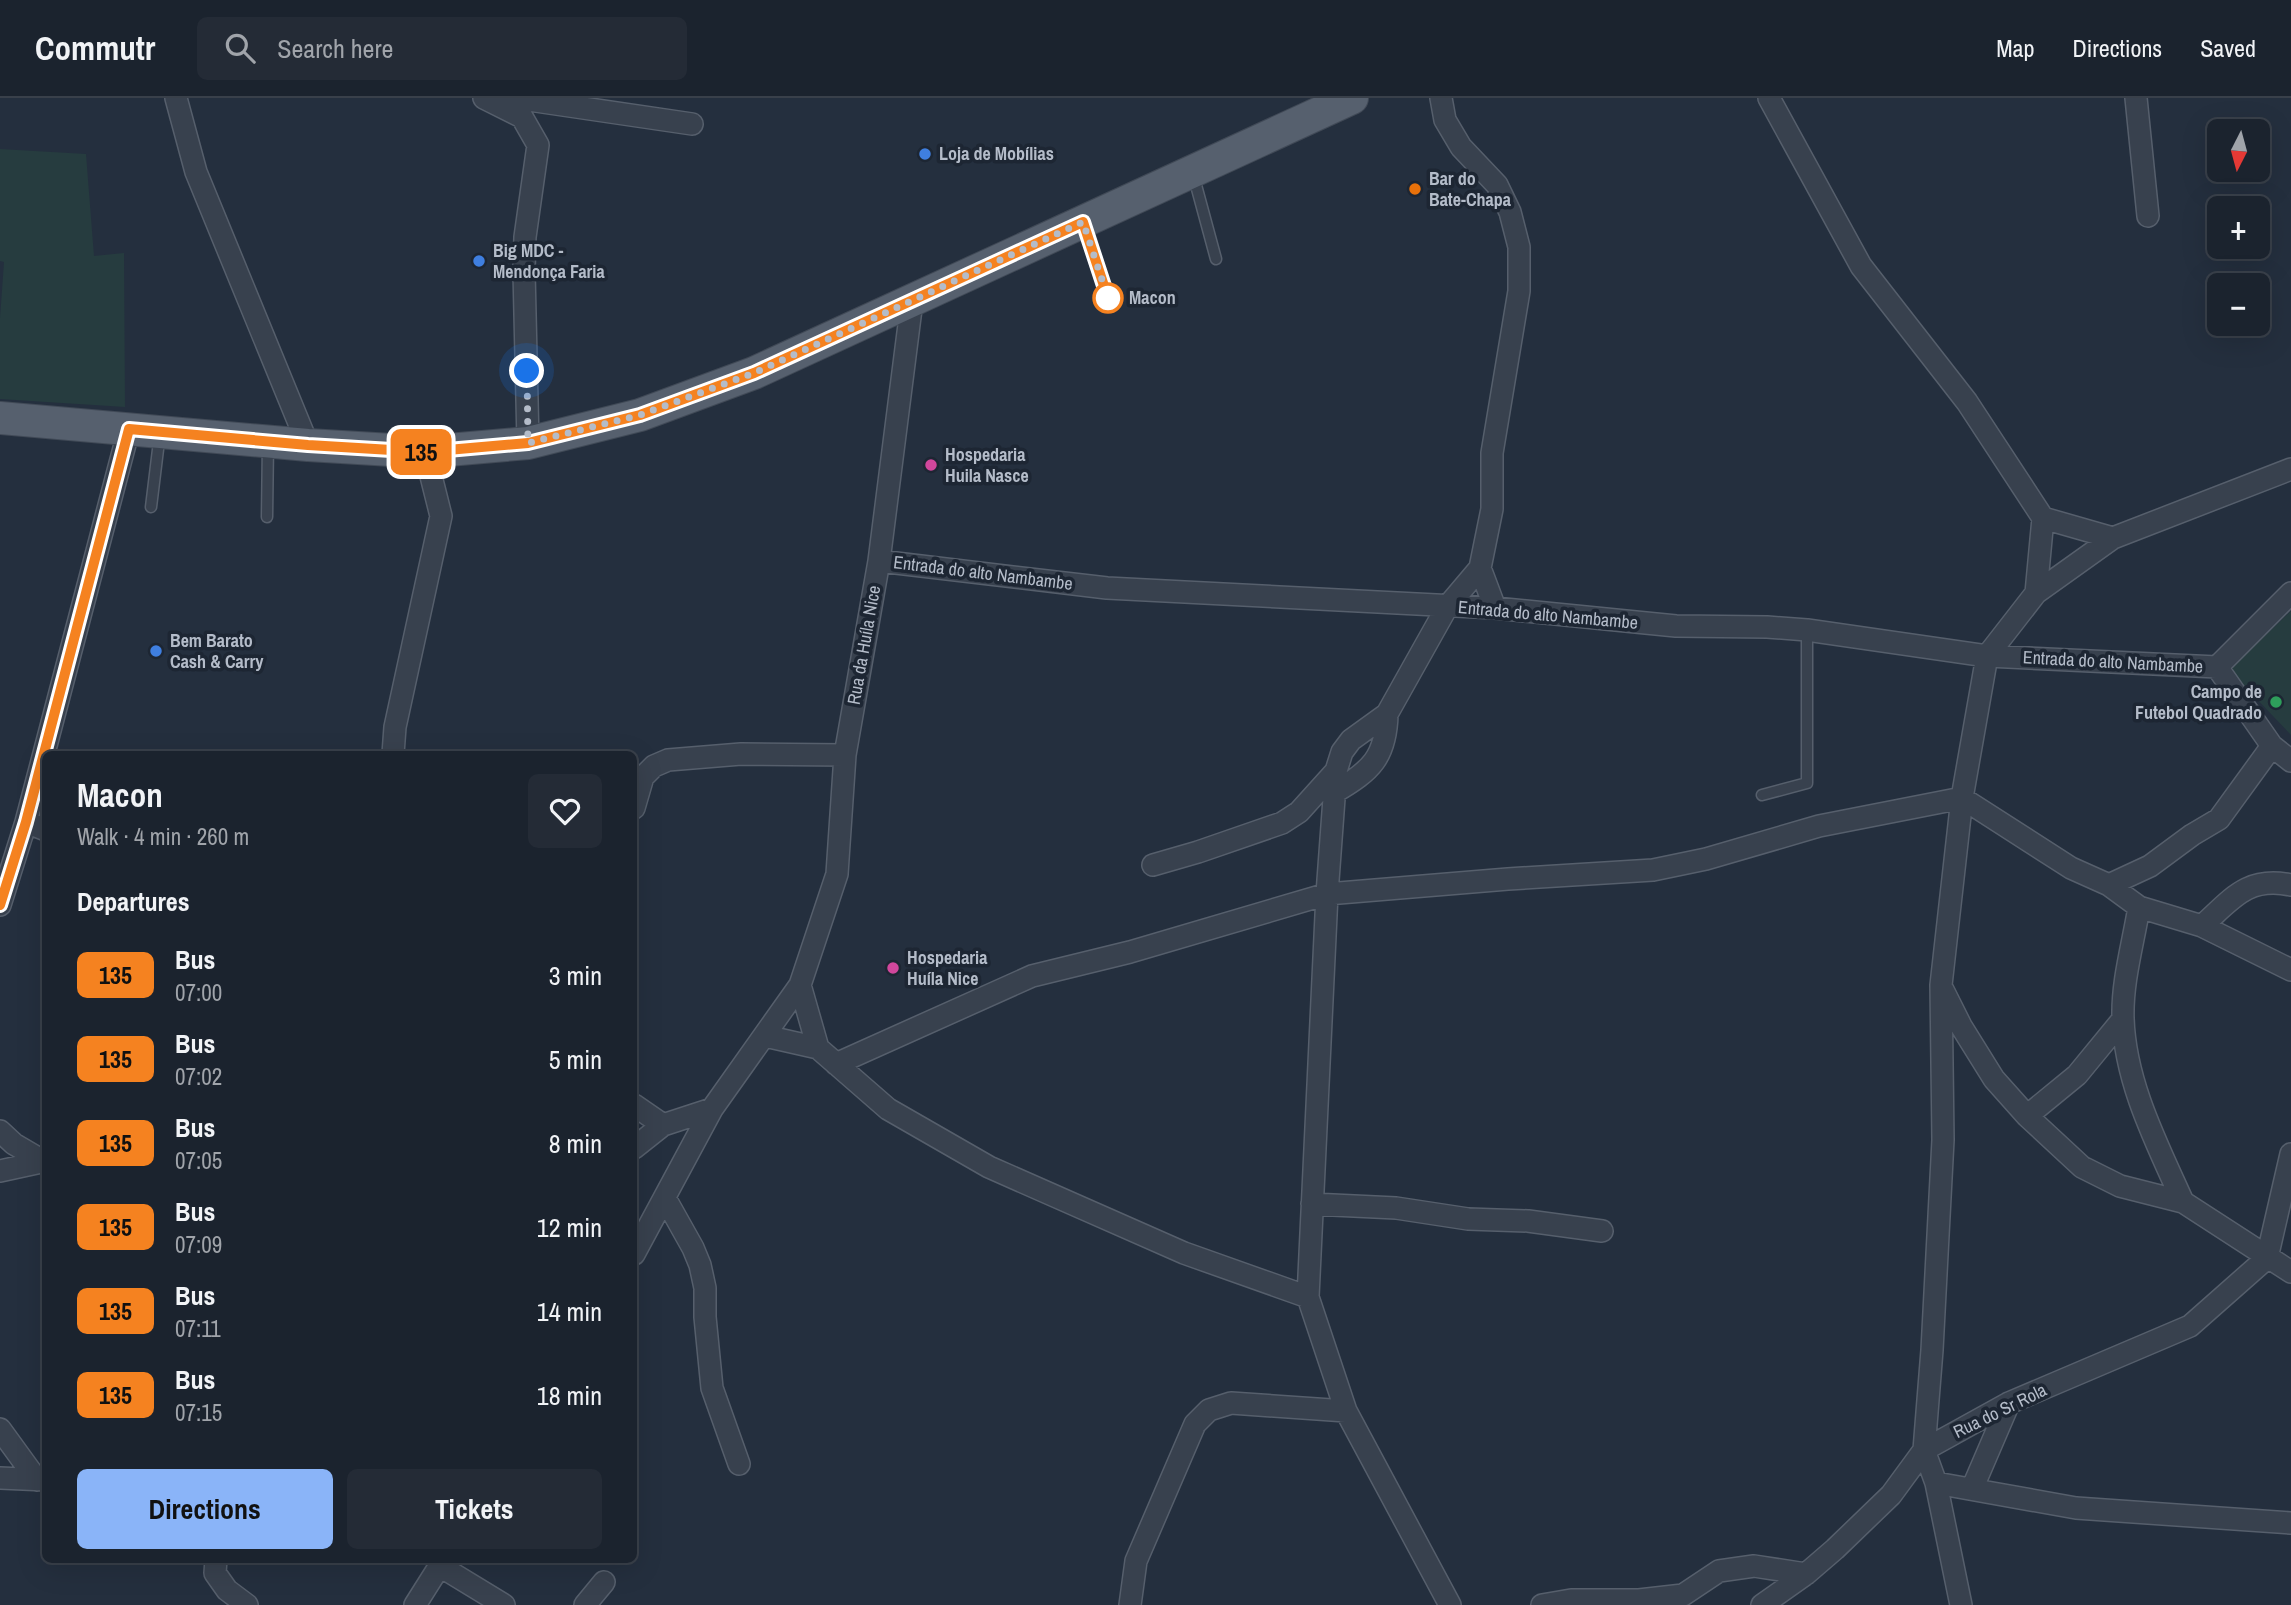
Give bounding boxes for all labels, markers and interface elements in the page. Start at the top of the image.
search box [197,17,687,80]
text: Commutr [35,26,155,70]
icon: search [221,29,259,67]
text: Search here [277,31,393,66]
text: Map [1996,32,2034,64]
text: Directions [2072,32,2162,64]
text: Saved [2200,32,2256,64]
north arrow [2207,119,2270,182]
map controls [2207,119,2270,336]
place label: Loja de Mobílias [939,141,1054,166]
marker: Loja de Mobílias [917,146,933,162]
place label: Bar do Bate-Chapa [1429,166,1512,212]
marker: Bar do Bate-Chapa [1407,181,1423,197]
button: + [2207,196,2270,259]
place label: Big MDC - Mendonça Faria [493,238,605,284]
marker: Big MDC - Mendonça Faria [471,253,487,269]
button: − [2207,273,2270,336]
marker: Macon [1093,283,1123,313]
place label: Macon [1129,285,1176,310]
your location [509,353,544,388]
line badge: 135 [381,429,461,475]
text: 135 [405,436,437,468]
place label: Hospedaria Huila Nasce [945,442,1029,488]
marker: Hospedaria Huila Nasce [923,457,939,473]
street label: Entrada do alto Nambambe [892,549,1074,596]
street label: Rua da Huíla Nice [841,583,886,706]
street label: Entrada do alto Nambambe [1457,594,1639,635]
place label: Bem Barato Cash & Carry [170,628,264,674]
marker: Bem Barato Cash & Carry [148,643,164,659]
street label: Entrada do alto Nambambe [2022,644,2204,679]
place label: Campo de Futebol Quadrado [2135,679,2262,725]
marker: Campo de Futebol Quadrado [2268,694,2284,710]
text: Macon [77,773,163,817]
button: heart [528,774,602,848]
text: Walk · 4 min · 260 m [77,821,249,852]
text: Departures [77,884,190,919]
text: Bus [175,942,215,977]
place label: Hospedaria Huíla Nice [907,945,988,991]
text: 3 min [549,958,602,993]
text: 135 [99,959,132,991]
marker: Hospedaria Huíla Nice [885,960,901,976]
text: 07:00 [175,977,222,1008]
text: Bus [175,1026,215,1061]
text: 5 min [549,1042,602,1077]
text: 135 [99,1043,132,1075]
text: 07:02 [175,1061,222,1092]
text: Bus [175,1110,215,1145]
text: 8 min [549,1126,602,1161]
text: 135 [99,1127,132,1159]
text: 07:05 [175,1145,222,1176]
text: Bus [175,1194,215,1229]
text: 12 min [537,1210,602,1245]
text: 135 [99,1211,132,1243]
text: 07:09 [175,1229,222,1260]
text: Bus [175,1278,215,1313]
text: 14 min [537,1294,602,1329]
text: 135 [99,1295,132,1327]
text: 07:11 [175,1313,221,1344]
text: Bus [175,1362,215,1397]
street label: Rua do Sr Rola [1949,1377,2051,1444]
text: 18 min [537,1378,602,1413]
text: 135 [99,1379,132,1411]
text: 07:15 [175,1397,222,1428]
button: Directions [77,1469,333,1549]
button: Tickets [347,1469,602,1549]

